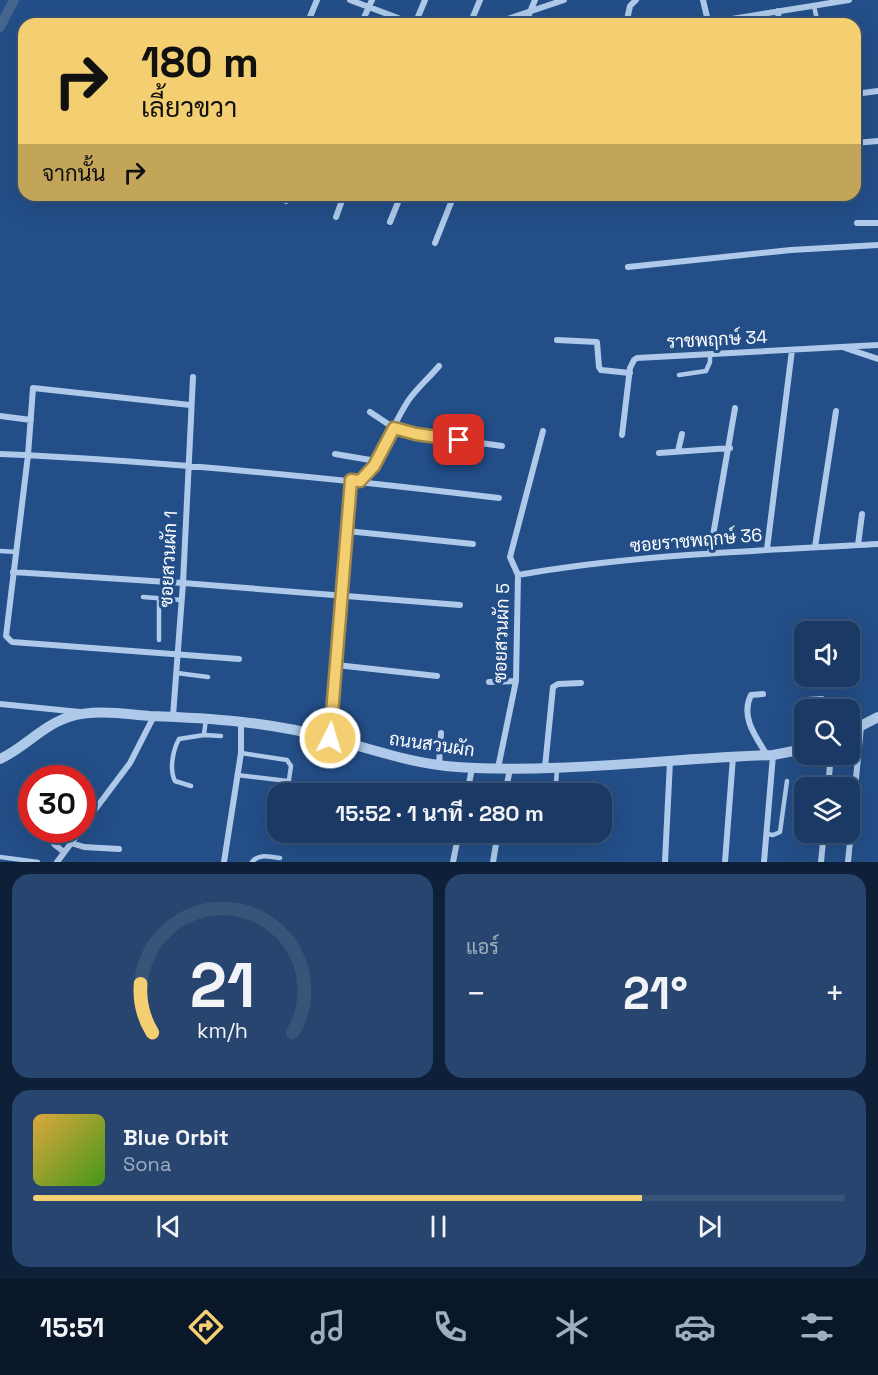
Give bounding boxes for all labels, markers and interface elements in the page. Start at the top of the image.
text: 180 m [141,36,259,89]
icon: right [42,42,120,120]
text: เลี้ยวขวา [141,90,237,125]
icon: right [118,156,151,189]
text: จากนั้น [42,159,106,187]
street label: ราชพฤกษ์ 34 [666,324,768,353]
pin [433,414,484,465]
icon: arrive [442,423,475,456]
street label: ซอยสวนผัก 1 [154,510,182,608]
street label: ซอยราชพฤกษ์ 36 [629,522,763,557]
street label: ซอยสวนผัก 5 [488,583,514,683]
map controls [794,621,860,843]
button: sound [794,621,860,687]
button: search [794,699,860,765]
position arrow [298,706,362,770]
street label: ถนนสวนผัก [388,727,476,761]
speed limit sign: 30 [18,765,96,843]
button: layers [794,777,860,843]
text: 15:52 · 1 นาที · 280 m [335,799,544,827]
text: แอร์ [466,934,499,960]
text: 21 [190,946,255,1025]
text: 21° [623,965,688,1022]
text: − [466,973,486,1015]
text: + [825,973,845,1015]
text: km/h [197,1017,248,1044]
text: Blue Orbit [123,1123,229,1151]
text: Sona [123,1151,171,1177]
icon: previous [152,1210,185,1243]
icon: pause [422,1210,455,1243]
icon: next [693,1210,726,1243]
icon: directions [185,1306,227,1348]
icon: music [307,1306,349,1348]
icon: phone [429,1306,471,1348]
icon: climate [551,1306,593,1348]
icon: car [674,1306,716,1348]
icon: filters [796,1306,838,1348]
text: 15:51 [40,1310,104,1345]

